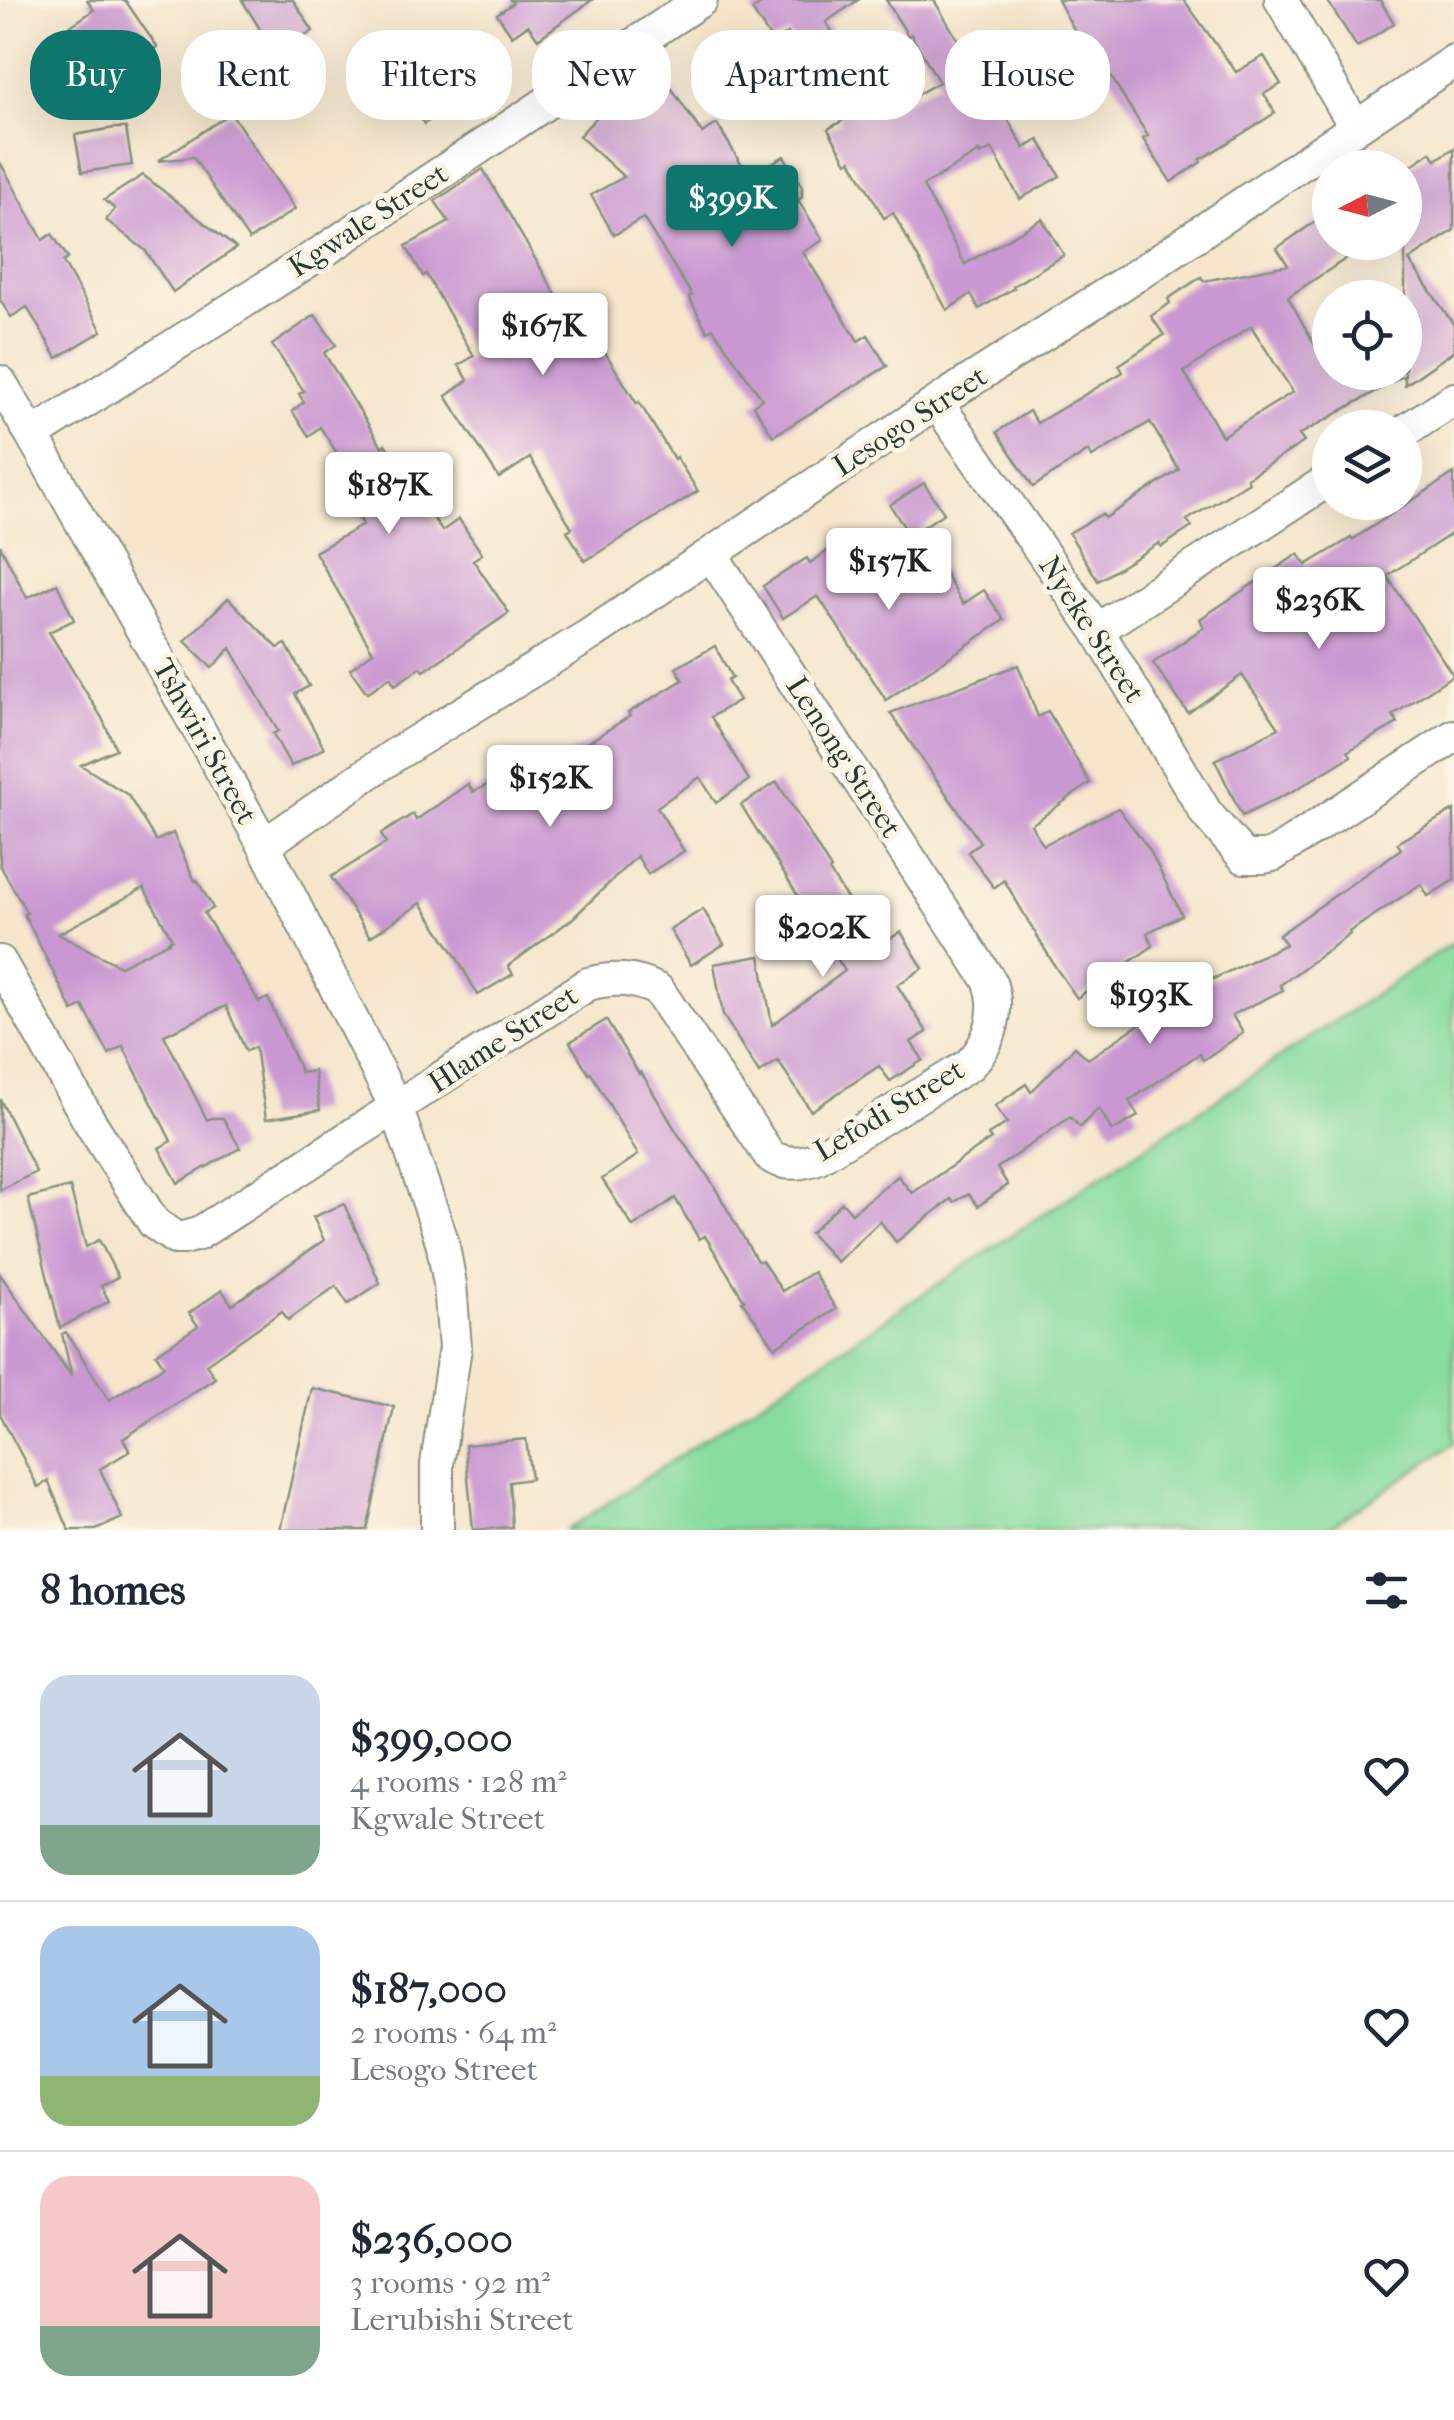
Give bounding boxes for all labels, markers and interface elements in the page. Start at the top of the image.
chip: Buy [30,30,161,120]
chip: Rent [181,30,326,120]
chip: Filters [346,30,512,120]
chip: New [532,30,671,120]
chip: Apartment [691,30,925,120]
chip: House [945,30,1110,120]
north arrow [1312,150,1422,260]
map controls [1312,150,1422,520]
street label: Kgwale Street [282,156,455,285]
pin: $399K [662,165,802,250]
text: $399K [688,179,776,216]
button: locate [1312,280,1422,390]
pin: $167K [473,293,613,378]
text: $167K [501,307,585,344]
street label: Lesogo Street [827,359,994,484]
button: layers [1312,410,1422,520]
pin: $187K [319,452,459,537]
text: $187K [347,466,431,503]
pin: $157K [819,528,959,613]
text: $157K [848,542,930,579]
street label: Nyeke Street [1031,549,1152,709]
pin: $236K [1249,567,1389,652]
text: $236K [1275,581,1363,618]
street label: Tshwiri Street [145,653,264,830]
street label: Lenong Street [779,670,909,844]
pin: $152K [480,745,620,830]
text: $152K [509,759,591,796]
pin: $202K [753,895,893,980]
text: $202K [777,909,869,946]
pin: $193K [1080,962,1220,1047]
text: $193K [1109,976,1191,1013]
street label: Hlame Street [422,978,585,1101]
street label: Lefodi Street [808,1052,971,1169]
icon: filters [1359,1563,1414,1618]
text: 8 homes [40,1566,186,1615]
text: $399,000 [350,1714,513,1763]
icon: home [120,1715,240,1835]
icon: heart [1359,1748,1414,1803]
text: 4 rooms · 128 m² [350,1763,567,1800]
text: Kgwale Street [350,1800,545,1837]
text: $187,000 [350,1965,507,2014]
icon: home [120,1966,240,2086]
icon: heart [1359,1999,1414,2054]
text: 2 rooms · 64 m² [350,2014,556,2051]
text: Lesogo Street [350,2051,538,2088]
text: $236,000 [350,2215,513,2264]
icon: home [120,2216,240,2336]
icon: heart [1359,2249,1414,2304]
text: 3 rooms · 92 m² [350,2264,550,2301]
text: Lerubishi Street [350,2301,573,2338]

